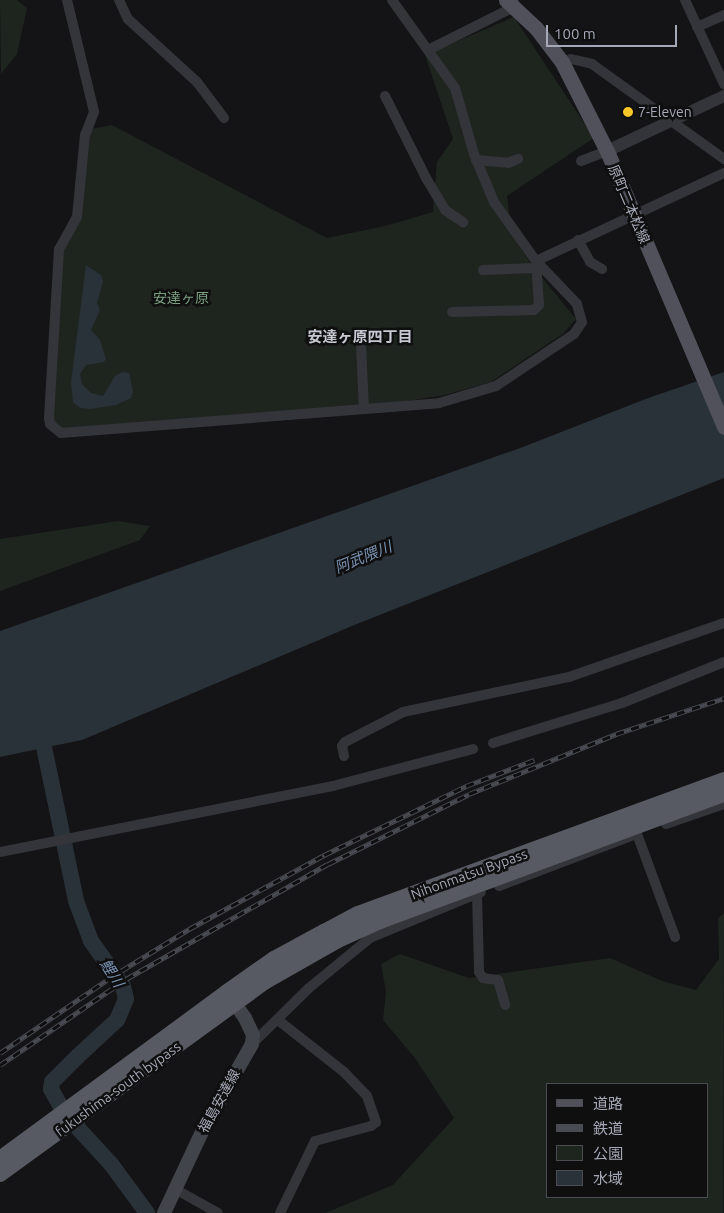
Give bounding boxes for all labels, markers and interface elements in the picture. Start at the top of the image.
scale bar [549,15,680,47]
text: 100 m [554,25,596,42]
place label: 7-Eleven [638,104,692,120]
marker: 7-Eleven [622,106,634,118]
street label: 原町二本松線 [605,162,653,246]
park label: 安達ヶ原 [153,290,209,306]
district label: 安達ヶ原四丁目 [308,328,412,346]
water label: 阿武隈川 [332,537,394,577]
street label: Nihonmatsu Bypass [408,845,530,903]
water label: 鯉川 [96,956,128,990]
street label: fukushima-south bypass [52,1038,184,1140]
street label: 福島安達線 [195,1066,243,1136]
legend [546,1083,709,1198]
text: 道路 [593,1095,623,1112]
text: 鉄道 [593,1120,623,1137]
text: 公園 [593,1145,623,1162]
text: 水域 [593,1170,623,1187]

